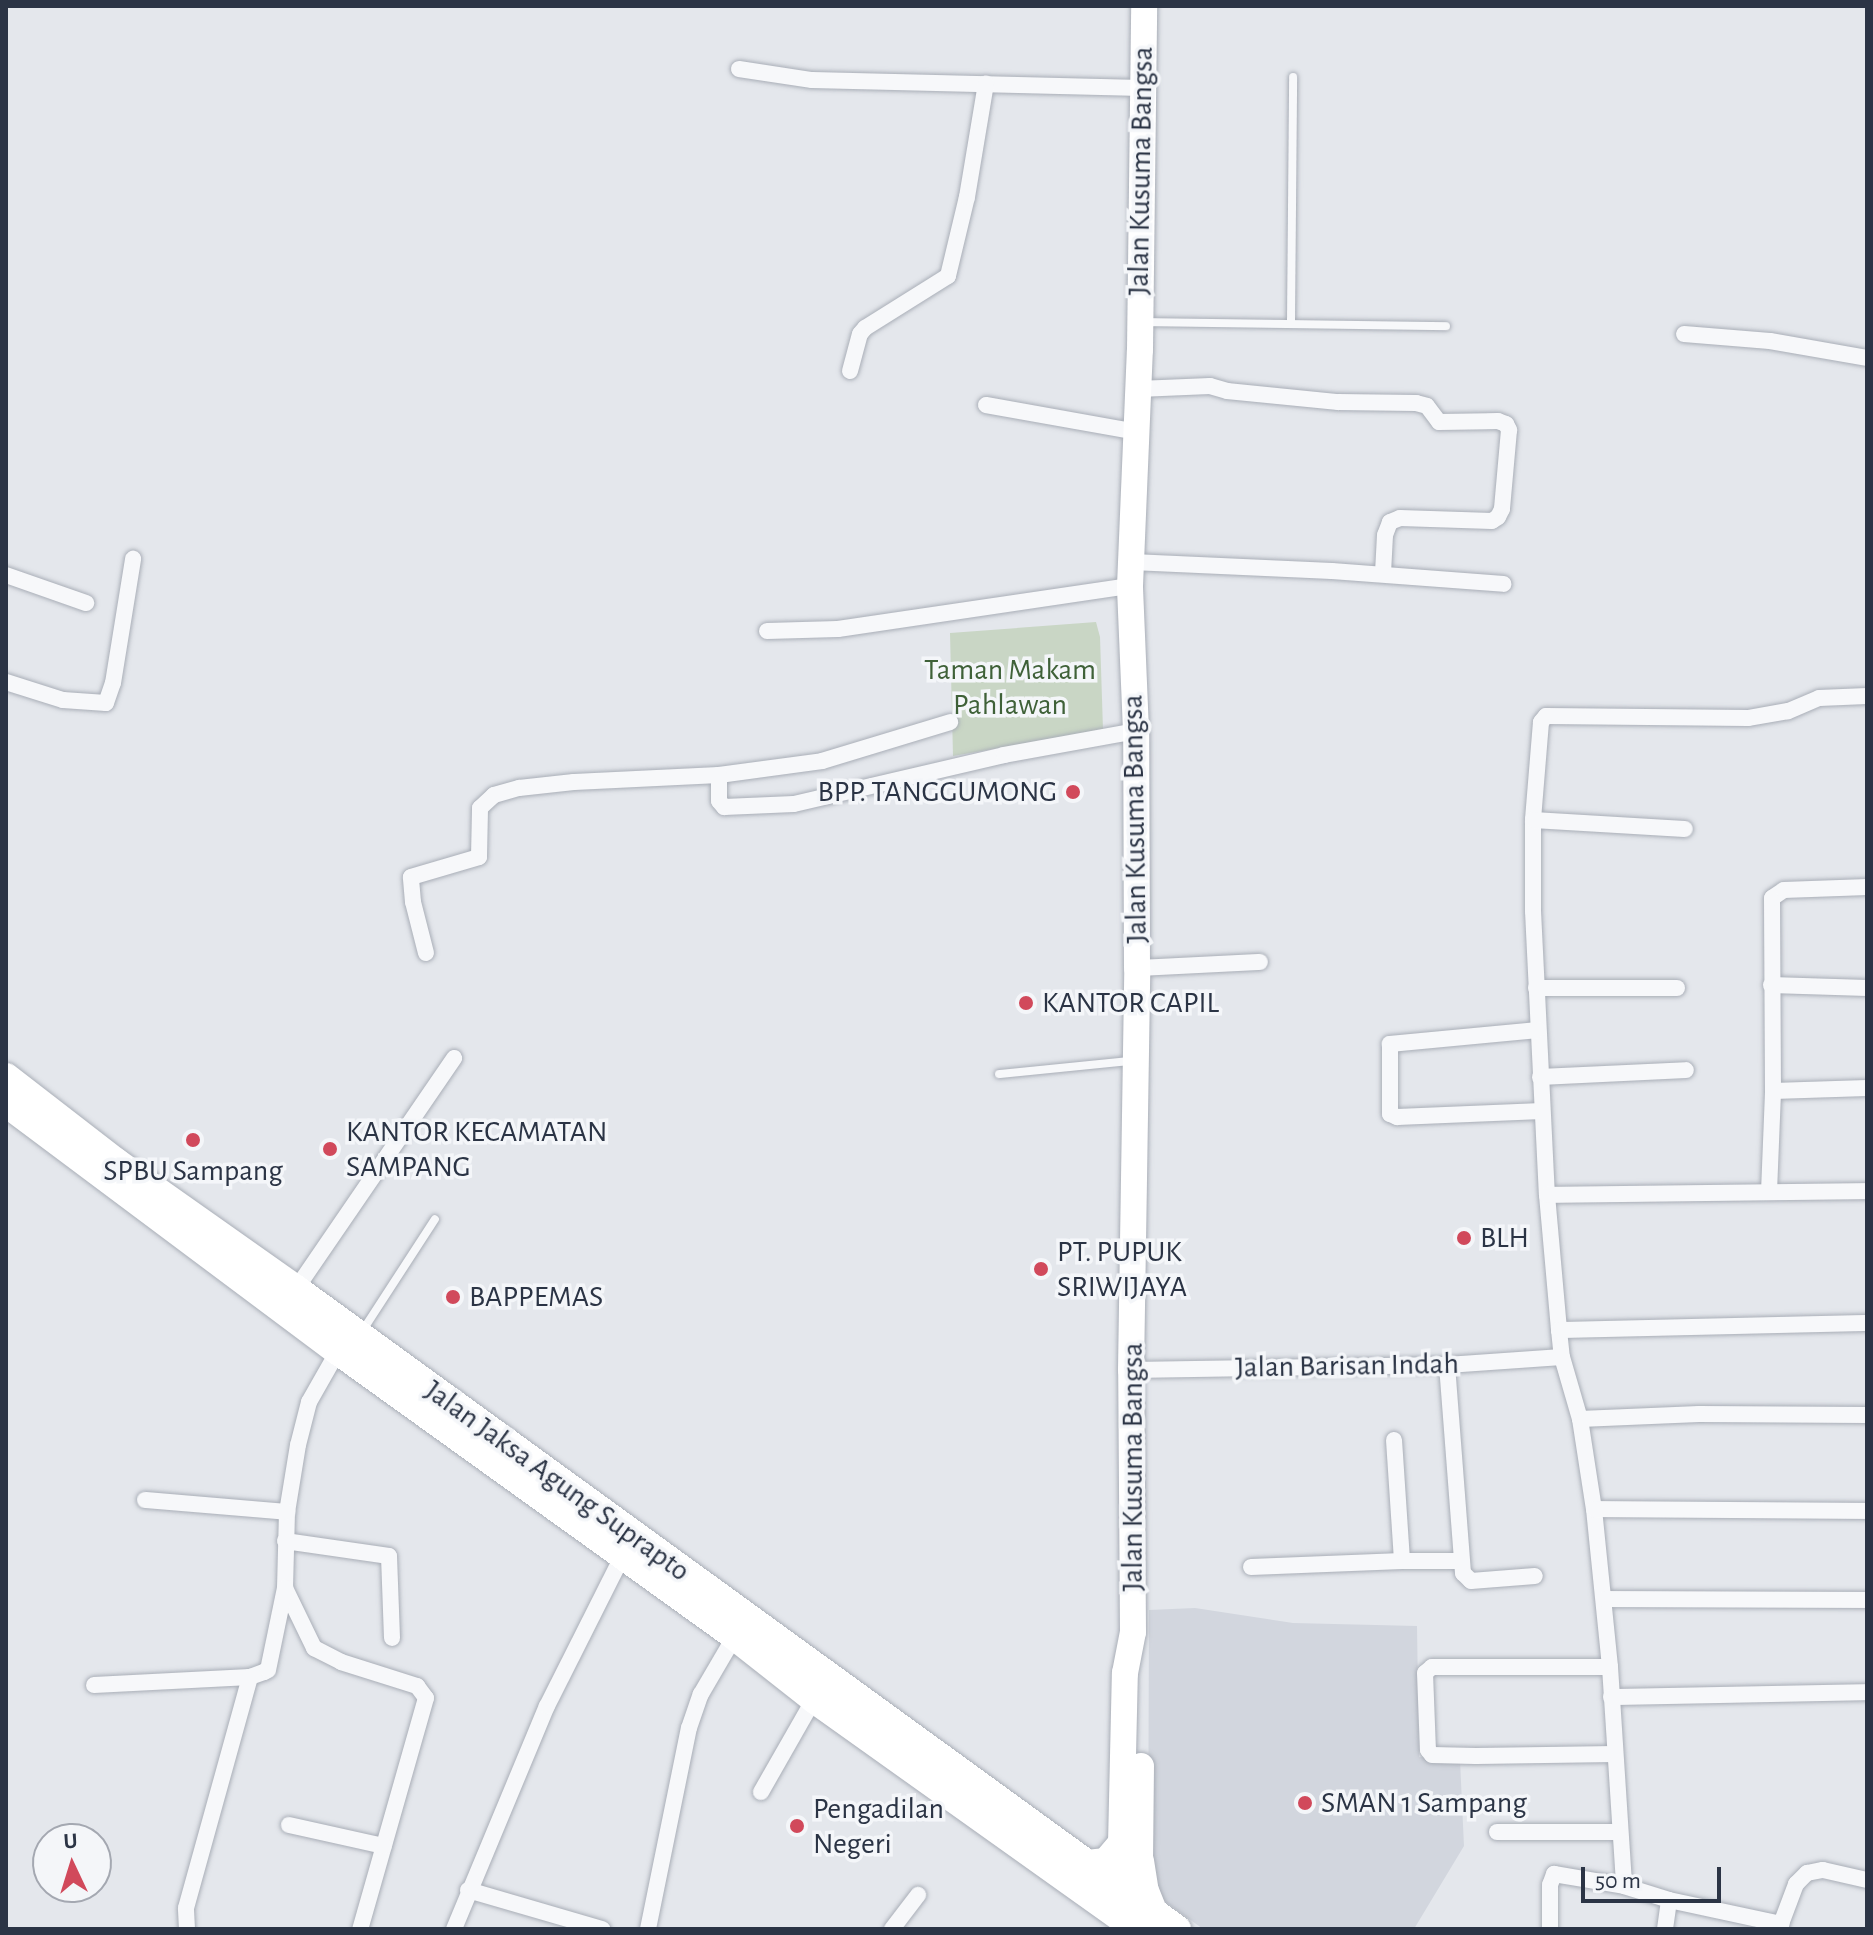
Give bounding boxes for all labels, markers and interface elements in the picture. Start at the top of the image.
street label: Jalan Kusuma Bangsa [1121,46,1161,296]
park label: Taman Makam Pahlawan [924,652,1096,722]
street label: Jalan Kusuma Bangsa [1115,694,1155,944]
place label: BPP. TANGGUMONG [818,774,1057,810]
marker: BPP. TANGGUMONG [1064,783,1082,801]
place label: KANTOR CAPIL [1042,985,1219,1021]
marker: KANTOR CAPIL [1017,994,1035,1012]
place label: KANTOR KECAMATAN SAMPANG [346,1114,608,1184]
marker: SPBU Sampang [184,1131,202,1149]
marker: KANTOR KECAMATAN SAMPANG [321,1140,339,1158]
place label: SPBU Sampang [103,1153,283,1189]
place label: BLH [1480,1220,1529,1256]
marker: BLH [1455,1229,1473,1247]
place label: PT. PUPUK SRIWIJAYA [1057,1234,1187,1304]
marker: PT. PUPUK SRIWIJAYA [1032,1260,1050,1278]
place label: BAPPEMAS [469,1279,603,1315]
marker: BAPPEMAS [444,1288,462,1306]
street label: Jalan Kusuma Bangsa [1115,1343,1151,1591]
street label: Jalan Barisan Indah [1235,1346,1459,1386]
street label: Jalan Jaksa Agung Suprapto [417,1373,697,1589]
place label: SMAN 1 Sampang [1321,1785,1527,1821]
place label: Pengadilan Negeri [813,1791,944,1862]
marker: SMAN 1 Sampang [1296,1794,1314,1812]
marker: Pengadilan Negeri [788,1817,806,1835]
north arrow [32,1823,112,1903]
text: U [63,1830,78,1853]
scale bar [1585,1851,1725,1901]
text: 50 m [1595,1869,1641,1893]

